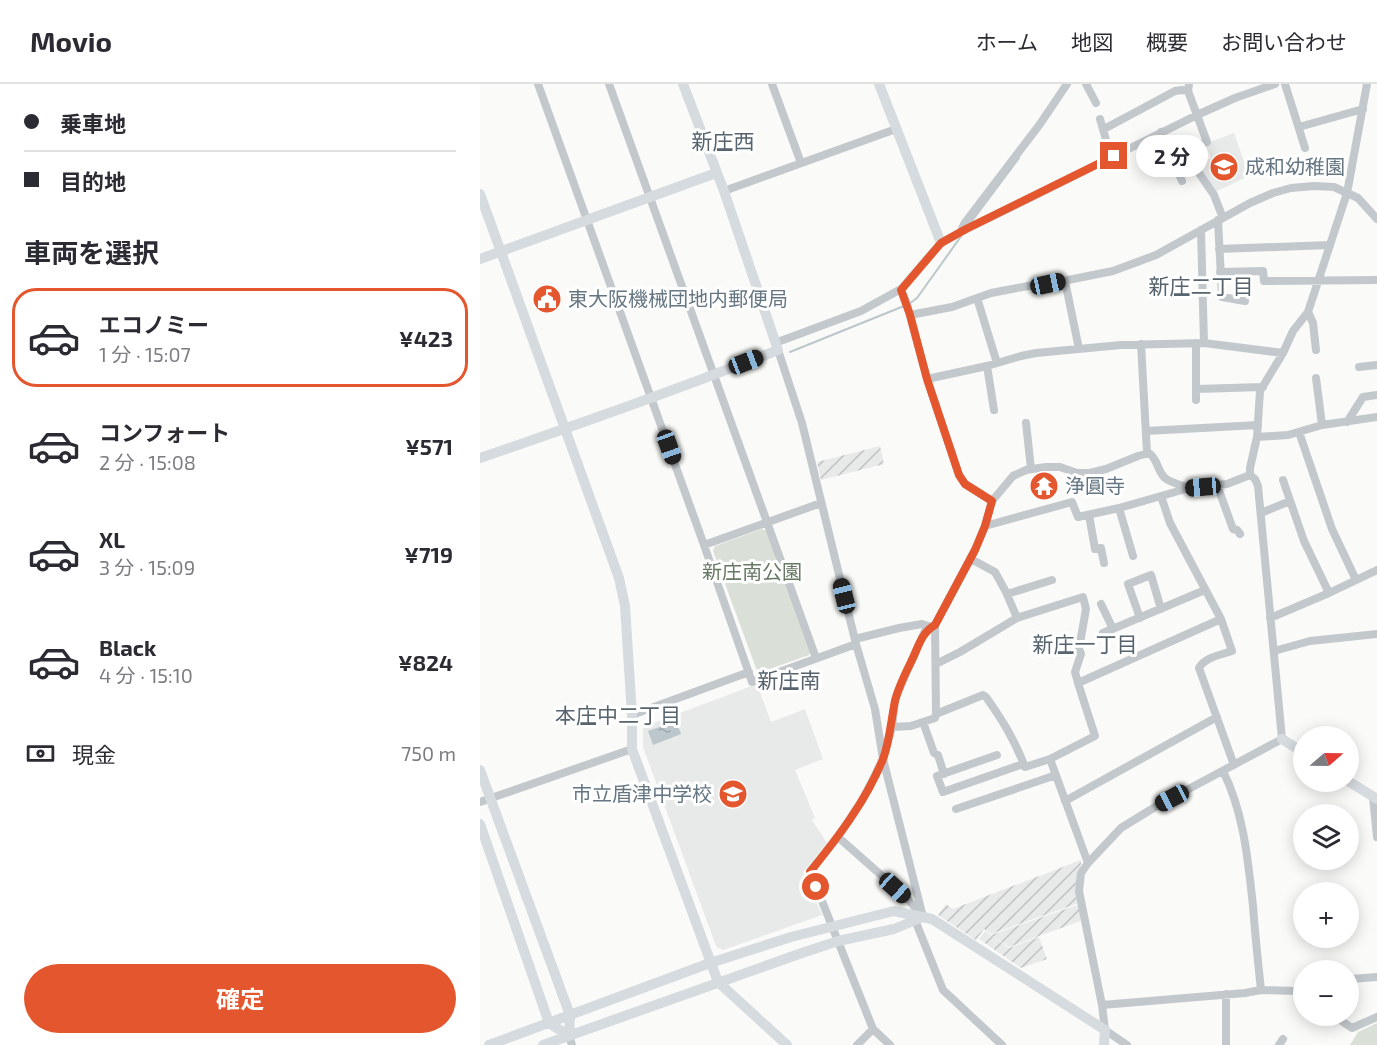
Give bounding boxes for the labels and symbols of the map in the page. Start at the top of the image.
district label: 新庄西 [692,128,755,153]
callout: 2 分 [1135,135,1207,177]
route end [1100,142,1127,169]
school or university icon: 成和幼稚園 [1208,151,1240,183]
place label: 成和幼稚園 [1245,154,1345,178]
car [1029,271,1067,297]
district label: 新庄二丁目 [1149,273,1254,298]
public building icon: 東大阪機械団地内郵便局 [531,283,563,315]
place label: 東大阪機械団地内郵便局 [568,286,788,310]
car [726,347,766,377]
car [654,427,684,467]
temple icon: 浄圓寺 [1028,470,1060,502]
place label: 浄圓寺 [1065,473,1125,497]
car [1184,476,1222,498]
park label: 新庄南公園 [702,559,802,583]
car [831,576,857,616]
district label: 新庄一丁目 [1033,631,1138,656]
district label: 新庄南 [758,667,821,692]
district label: 本庄中二丁目 [555,702,681,727]
north arrow [1293,726,1359,792]
school or university icon: 市立盾津中学校 [717,778,749,810]
place label: 市立盾津中学校 [572,781,712,805]
car [1152,782,1192,814]
car [876,869,914,907]
route start [802,873,829,900]

